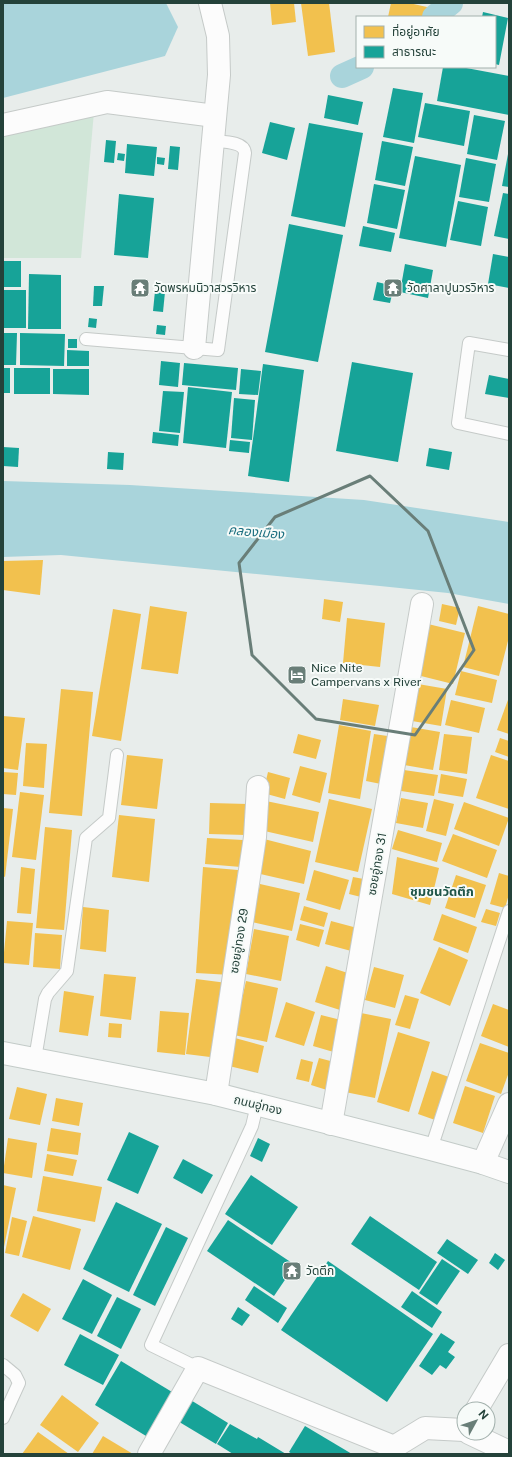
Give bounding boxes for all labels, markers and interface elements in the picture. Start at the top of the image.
legend [356,16,496,68]
text: ที่อยู่อาศัย [392,23,440,39]
text: สาธารณะ [392,45,436,59]
temple icon: วัดพรหมนิวาสวรวิหาร [129,277,151,299]
temple icon: วัดศาลาปูนวรวิหาร [382,277,404,299]
place label: วัดพรหมนิวาสวรวิหาร [154,281,256,295]
place label: วัดศาลาปูนวรวิหาร [407,281,495,295]
water label: คลองเมือง [227,522,286,542]
place label: Nice Nite Campervans x River [311,661,422,689]
hotel icon: Nice Nite Campervans x River [286,664,308,686]
street label: ซอยอู่ทอง 31 [365,831,389,897]
district label: ชุมชนวัดตึก [410,884,474,899]
street label: ซอยอู่ทอง 29 [227,907,251,975]
street label: ถนนอู่ทอง [232,1092,284,1118]
temple icon: วัดตึก [281,1260,303,1282]
place label: วัดตึก [306,1264,334,1278]
north arrow [456,1401,496,1441]
text: N [476,1407,491,1422]

